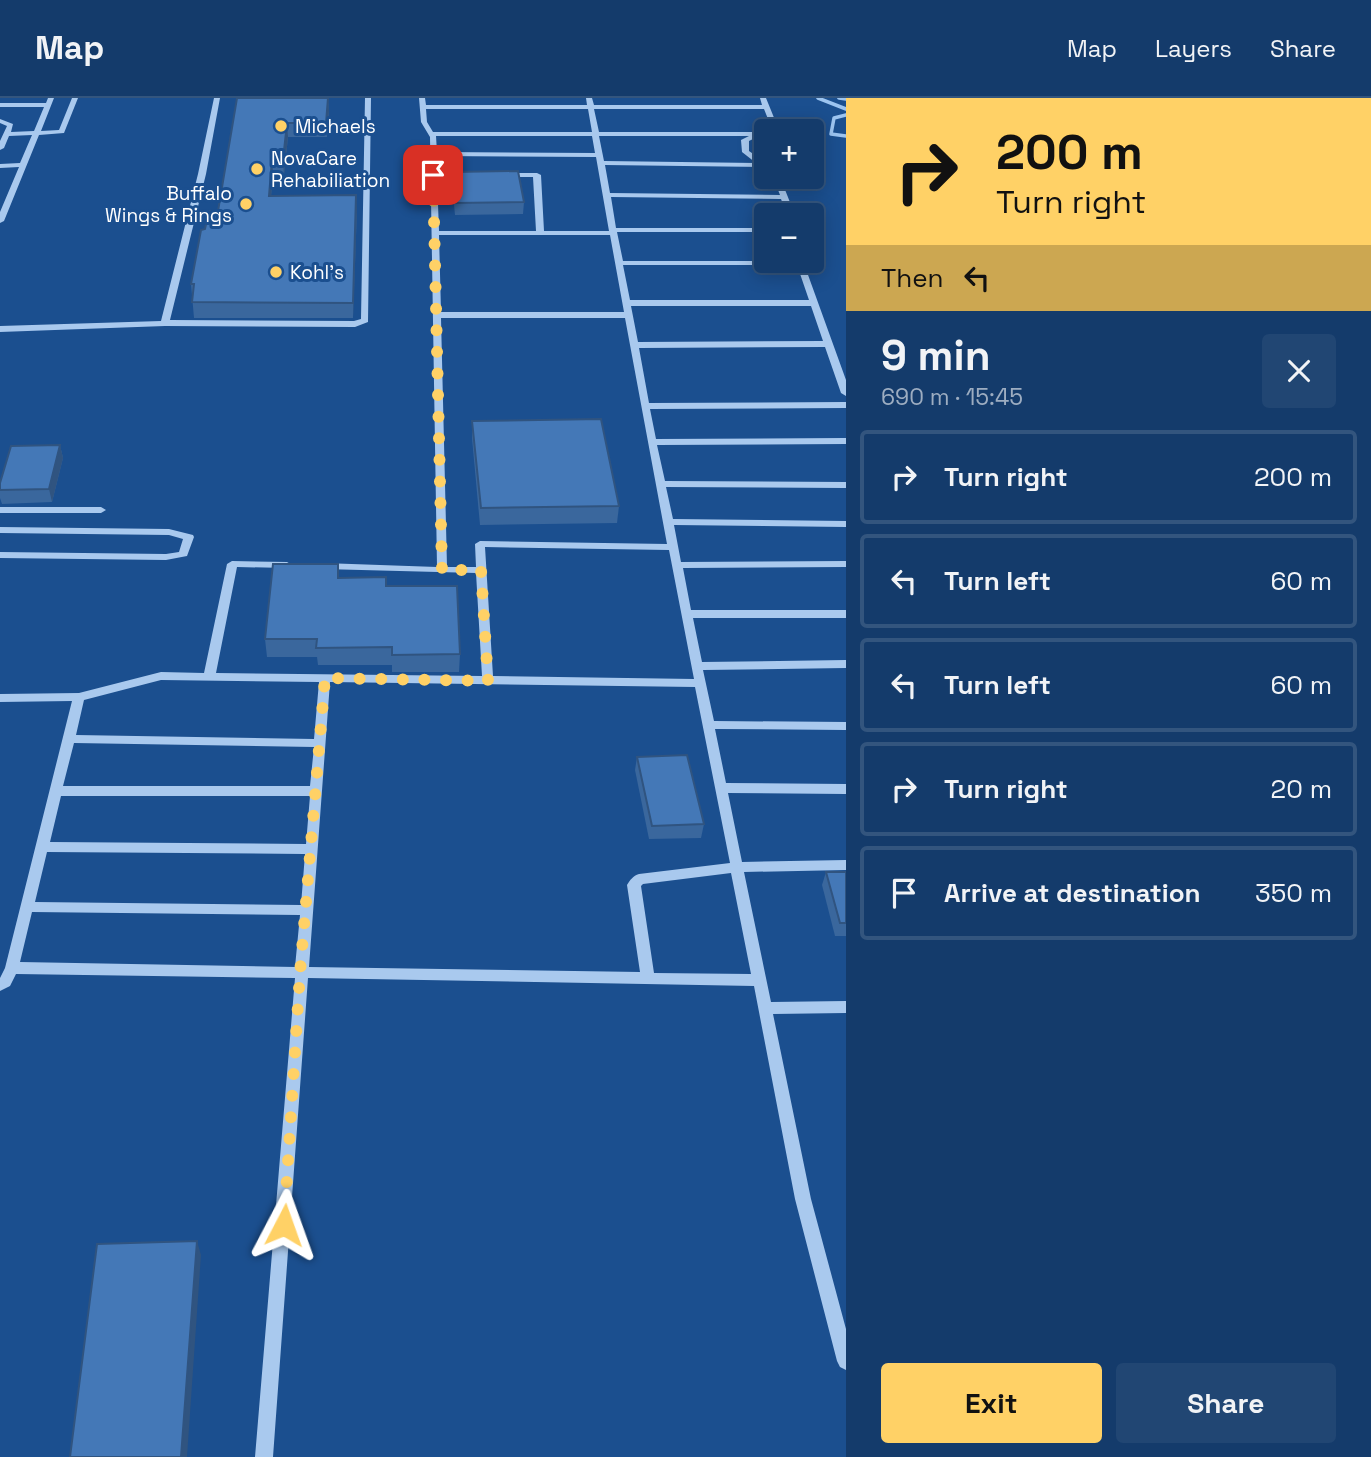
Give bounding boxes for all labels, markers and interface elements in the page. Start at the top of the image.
text: Map [35,27,104,69]
text: Map [1067,33,1117,64]
text: Layers [1155,33,1232,64]
text: Share [1270,33,1336,64]
place label: Michaels [295,114,376,139]
marker: Michaels [273,118,289,134]
map controls [754,119,824,273]
button: + [754,119,824,189]
text: 200 m [996,121,1143,183]
icon: right [881,126,972,217]
pin [403,145,463,205]
place label: NovaCare Rehabiliation [271,146,390,193]
icon: arrive [414,156,452,194]
marker: NovaCare Rehabiliation [249,161,265,177]
place label: Buffalo Wings & Rings [105,181,232,228]
text: Turn right [996,182,1146,222]
marker: Buffalo Wings & Rings [238,196,254,212]
button: − [754,203,824,273]
icon: left [958,259,996,297]
place label: Kohl's [290,260,344,285]
text: Then [881,261,944,295]
marker: Kohl's [268,264,284,280]
text: 9 min [881,329,991,382]
button: close [1262,334,1336,408]
text: 690 m · 15:45 [881,382,1023,412]
icon: right [885,458,923,496]
text: Turn right [944,460,1068,494]
text: 200 m [1254,460,1332,494]
icon: left [885,562,923,600]
text: Turn left [944,564,1051,598]
text: 60 m [1270,564,1332,598]
icon: left [885,666,923,704]
text: Turn left [944,668,1051,702]
text: 60 m [1270,668,1332,702]
icon: right [885,770,923,808]
text: Turn right [944,772,1068,806]
text: 20 m [1271,772,1332,806]
icon: arrive [885,874,923,912]
text: Arrive at destination [944,876,1201,910]
text: 350 m [1255,876,1332,910]
position arrow [247,1188,321,1262]
button: Exit [881,1363,1102,1443]
button: Share [1116,1363,1336,1443]

